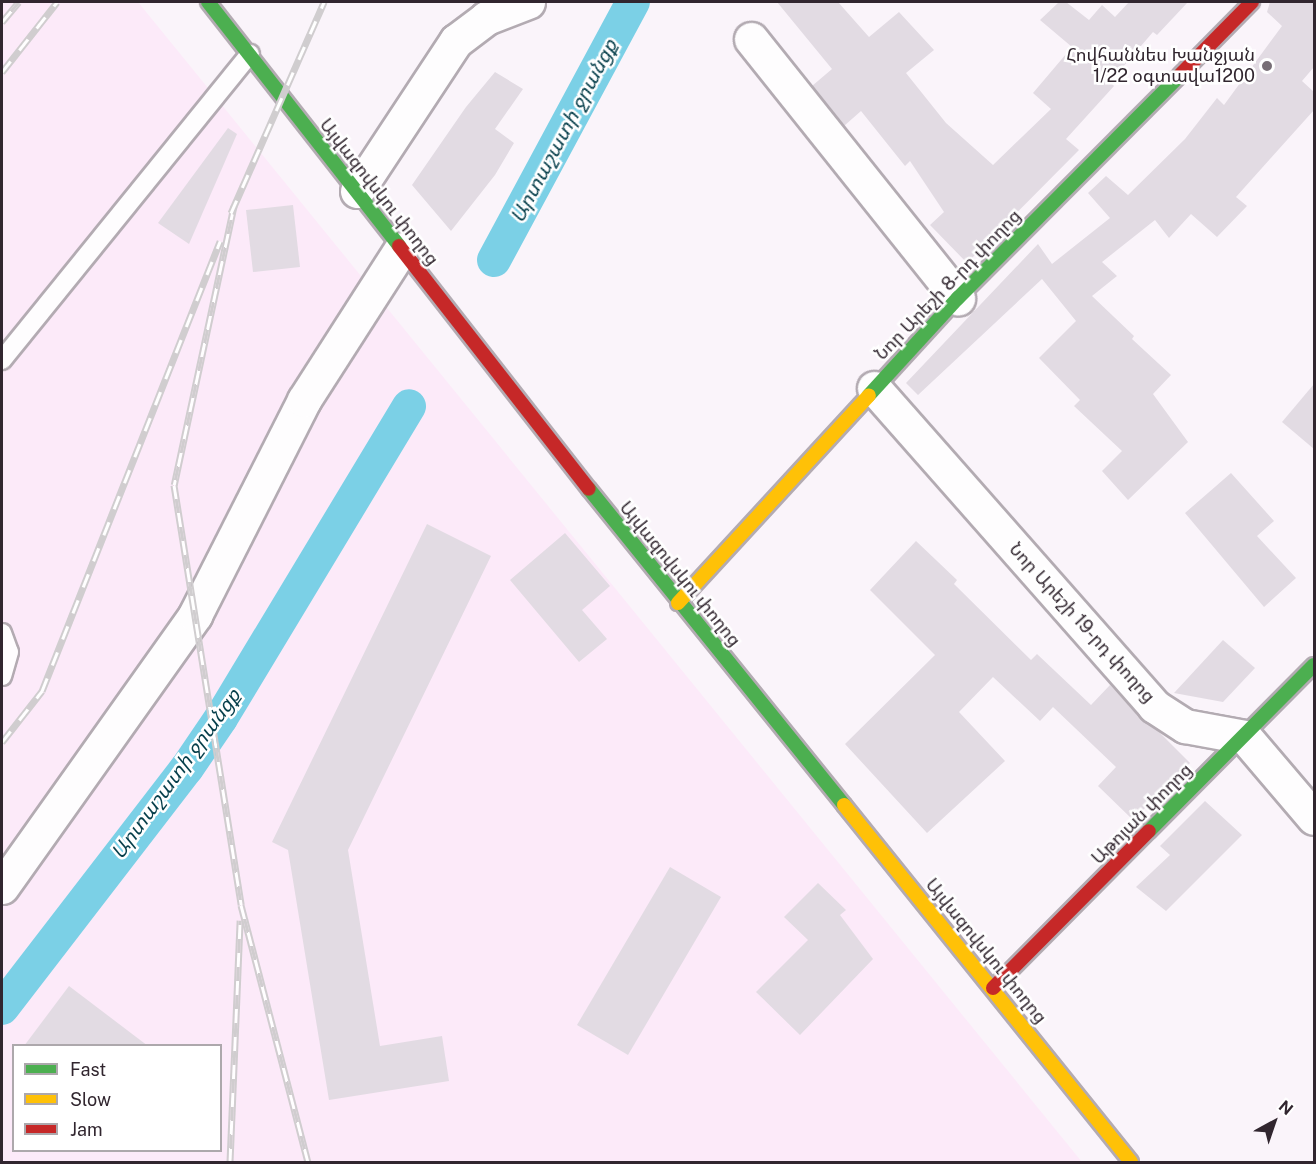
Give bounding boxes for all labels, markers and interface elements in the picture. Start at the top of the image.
water label: Արտաշատի ջրանցք [505,35,623,227]
place label: Հովհաննես Խանջյան 1/22 օգտավա1200 [1066,45,1255,88]
marker: Հովհաննես Խանջյան 1/22 օգտավա1200 [1260,59,1274,73]
street label: Այվազովսկու փողոց [315,114,443,270]
street label: Նոր Արեշի 8-րդ փողոց [871,205,1025,365]
street label: Այվազովսկու փողոց [615,497,745,651]
street label: Նոր Արեշի 19-րդ փողոց [1005,539,1159,707]
water label: Արտաշատի ջրանցք [106,684,246,864]
street label: Աթոյան փողոց [1087,759,1197,869]
street label: Այվազովսկու փողոց [921,874,1051,1028]
legend [12,1044,222,1152]
text: Fast [70,1059,106,1080]
text: Slow [70,1089,111,1110]
north arrow [1244,1092,1304,1152]
text: N [1275,1097,1297,1119]
text: Jam [70,1119,103,1140]

